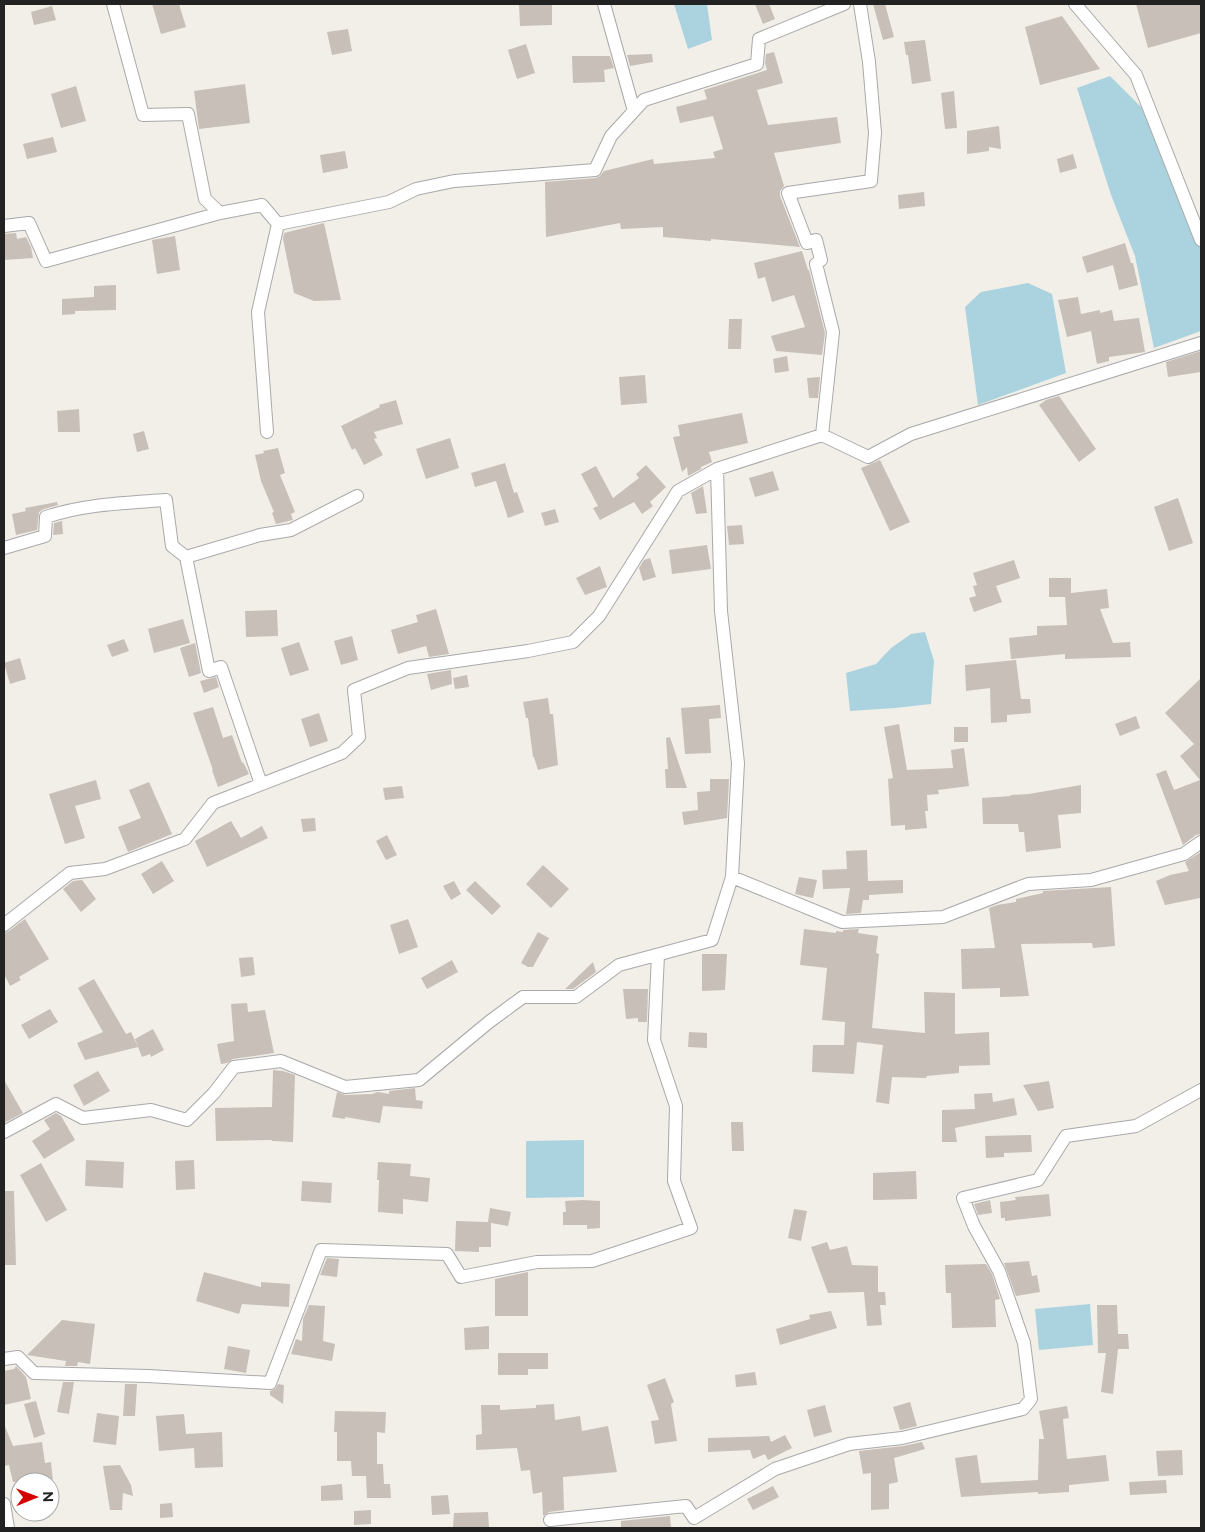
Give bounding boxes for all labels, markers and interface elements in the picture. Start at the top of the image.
north arrow [10,1472,60,1522]
text: N [40,1491,56,1502]

